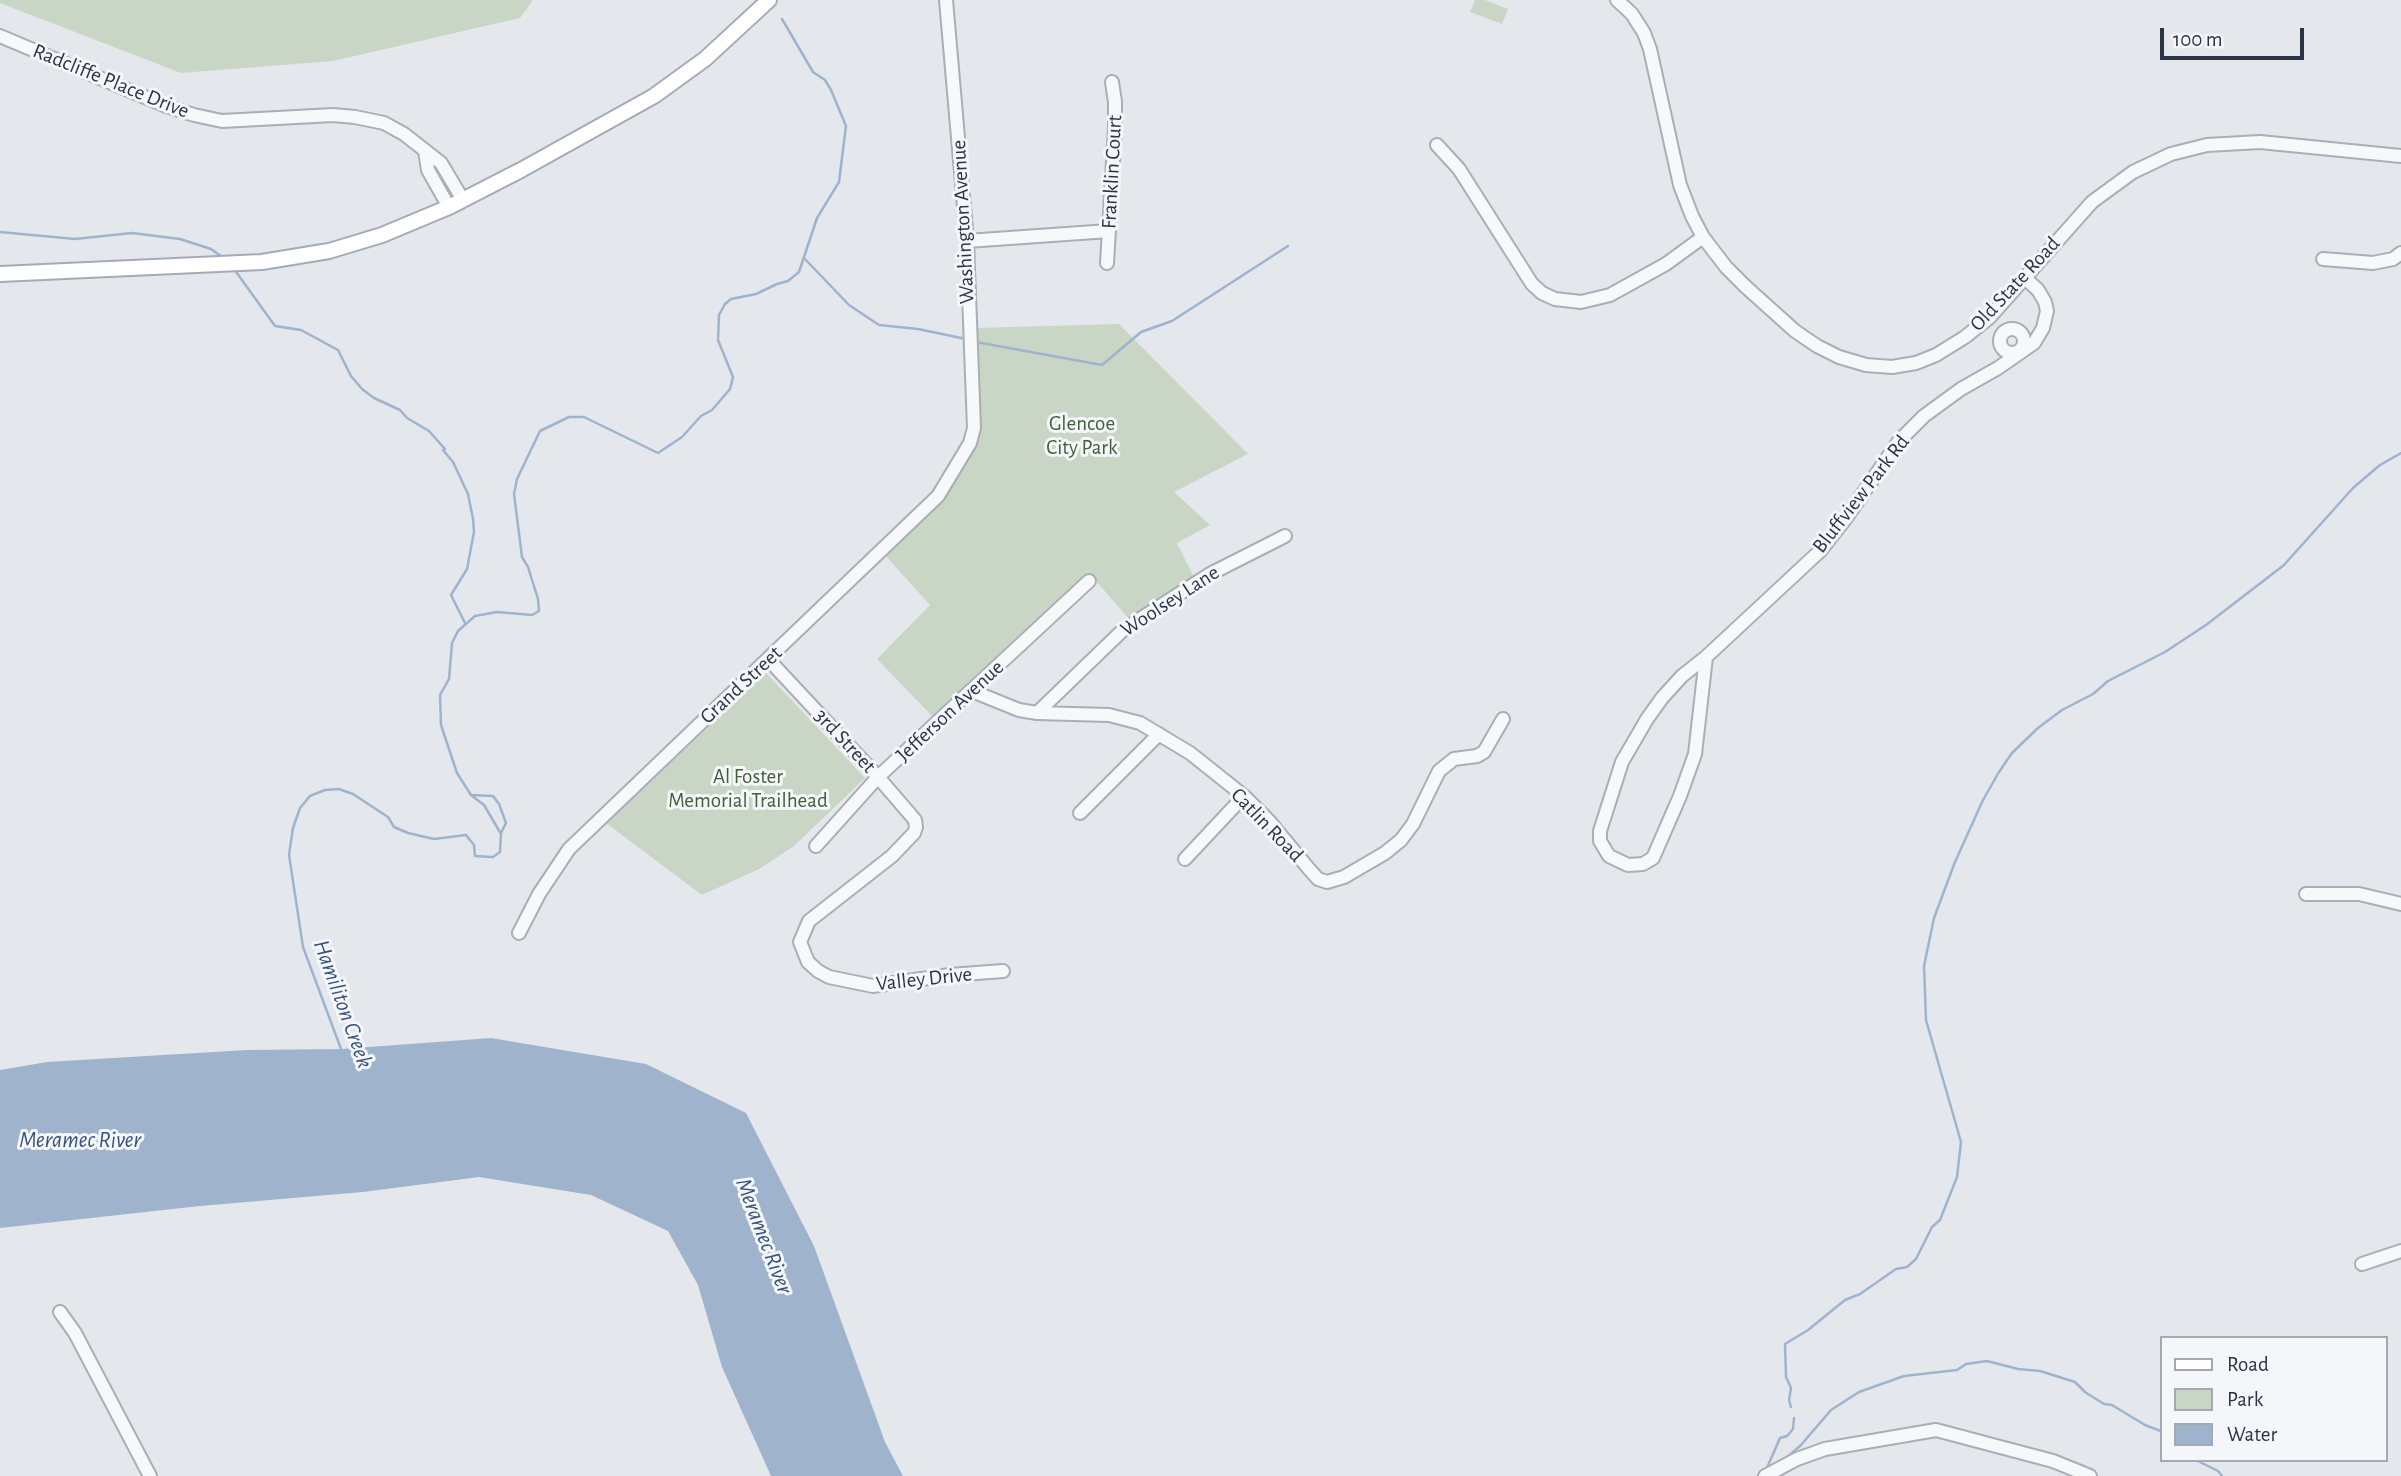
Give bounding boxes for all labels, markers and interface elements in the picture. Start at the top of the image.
scale bar [2163,14,2306,58]
text: 100 m [2173,29,2223,50]
street label: Radcliffe Place Drive [29,38,193,124]
street label: Franklin Court [1096,114,1128,230]
street label: Washington Avenue [946,139,980,305]
street label: Old State Road [1965,231,2065,337]
park label: Glencoe City Park [1046,411,1118,461]
street label: Bluffview Park Rd [1807,430,1915,558]
street label: Woolsey Lane [1116,560,1224,642]
street label: Grand Street [695,641,787,729]
street label: Jefferson Avenue [891,655,1009,767]
street label: 3rd Street [809,703,881,779]
park label: Al Foster Memorial Trailhead [668,764,828,814]
street label: Catlin Road [1225,783,1309,867]
water label: Hamiliton Creek [307,936,379,1072]
street label: Valley Drive [875,961,973,997]
water label: Meramec River [19,1126,141,1154]
water label: Meramec River [729,1174,799,1298]
legend [2160,1336,2387,1462]
text: Road [2227,1354,2269,1375]
text: Park [2227,1389,2263,1410]
text: Water [2227,1424,2277,1445]

